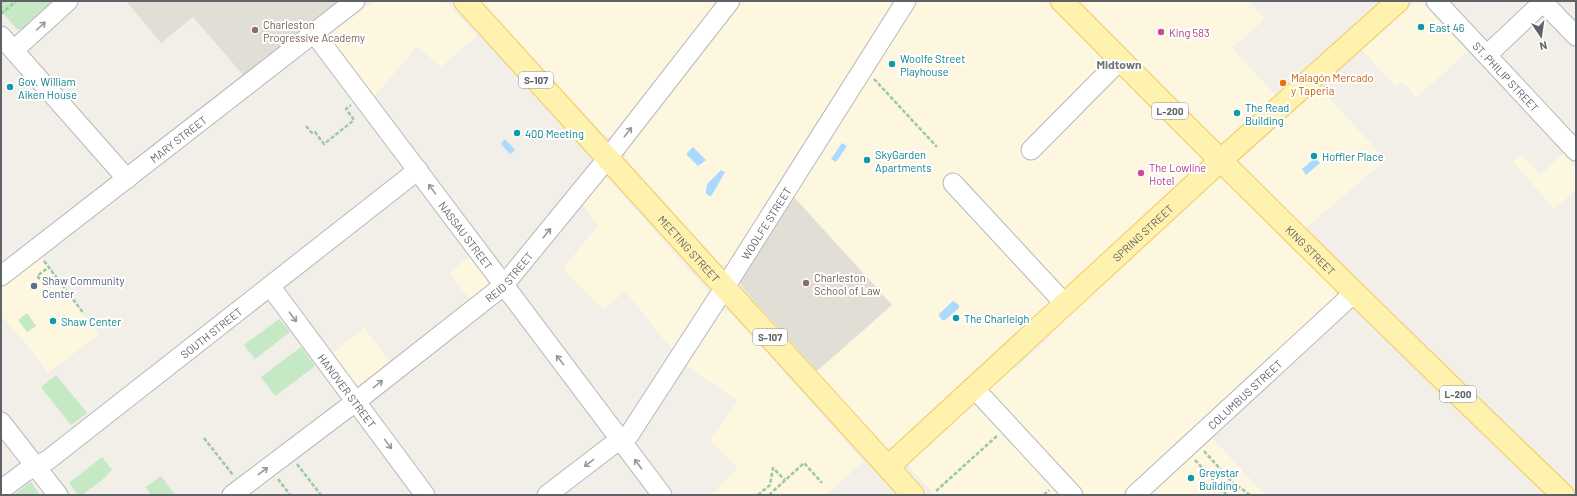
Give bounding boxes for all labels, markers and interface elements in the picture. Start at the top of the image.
north arrow [1521,16,1561,56]
place label: Charleston Progressive Academy [263,18,365,44]
one-way arrow [36,21,46,30]
place label: East 46 [1429,21,1465,34]
marker: East 46 [1416,22,1426,32]
marker: Charleston Progressive Academy [250,25,260,35]
place label: King 583 [1169,26,1210,39]
marker: King 583 [1156,27,1166,37]
street label: ST. PHILIP STREET [1471,39,1542,114]
text: N [1538,39,1548,53]
place label: Woolfe Street Playhouse [900,52,965,78]
district label: Midtown [1096,57,1142,71]
marker: Woolfe Street Playhouse [887,59,897,69]
place label: Malagón Mercado y Taperia [1291,71,1374,97]
road number: S-107 [519,72,553,88]
place label: Gov. William Aiken House [18,75,77,101]
marker: Malagón Mercado y Taperia [1278,78,1288,88]
marker: Gov. William Aiken House [5,82,15,92]
place label: The Read Building [1245,101,1289,127]
road number: L-200 [1152,103,1188,119]
marker: The Read Building [1232,108,1242,118]
street label: MARY STREET [147,112,209,165]
one-way arrow [624,126,633,137]
place label: 400 Meeting [525,127,584,140]
marker: 400 Meeting [512,128,522,138]
place label: SkyGarden Apartments [875,148,932,174]
place label: Hoffler Place [1322,150,1384,163]
marker: Hoffler Place [1309,151,1319,161]
marker: SkyGarden Apartments [862,155,872,165]
place label: The Lowline Hotel [1149,161,1206,187]
marker: The Lowline Hotel [1136,168,1146,178]
one-way arrow [427,184,436,195]
street label: WOOLFE STREET [738,184,793,262]
street label: NASSAU STREET [437,199,496,271]
street label: SPRING STREET [1109,201,1175,264]
street label: MEETING STREET [656,212,723,284]
street label: KING STREET [1283,222,1339,277]
one-way arrow [542,227,551,238]
street label: REID STREET [482,249,535,304]
place label: Charleston School of Law [814,271,881,297]
place label: Shaw Community Center [42,274,125,300]
marker: Charleston School of Law [801,278,811,288]
marker: Shaw Community Center [29,281,39,291]
street label: SOUTH STREET [177,304,244,360]
one-way arrow [289,312,298,323]
place label: The Charleigh [964,312,1029,325]
marker: The Charleigh [951,313,961,323]
place label: Shaw Center [61,315,121,328]
marker: Shaw Center [48,316,58,326]
road number: S-107 [753,329,787,345]
street label: HANOVER STREET [316,351,379,430]
one-way arrow [555,355,564,366]
street label: COLUMBUS STREET [1205,357,1284,431]
one-way arrow [372,380,383,388]
road number: L-200 [1440,386,1476,402]
one-way arrow [383,438,392,449]
one-way arrow [634,458,643,469]
one-way arrow [584,459,595,467]
place label: Greystar Building [1199,466,1239,492]
one-way arrow [258,467,269,476]
marker: Greystar Building [1186,473,1196,483]

